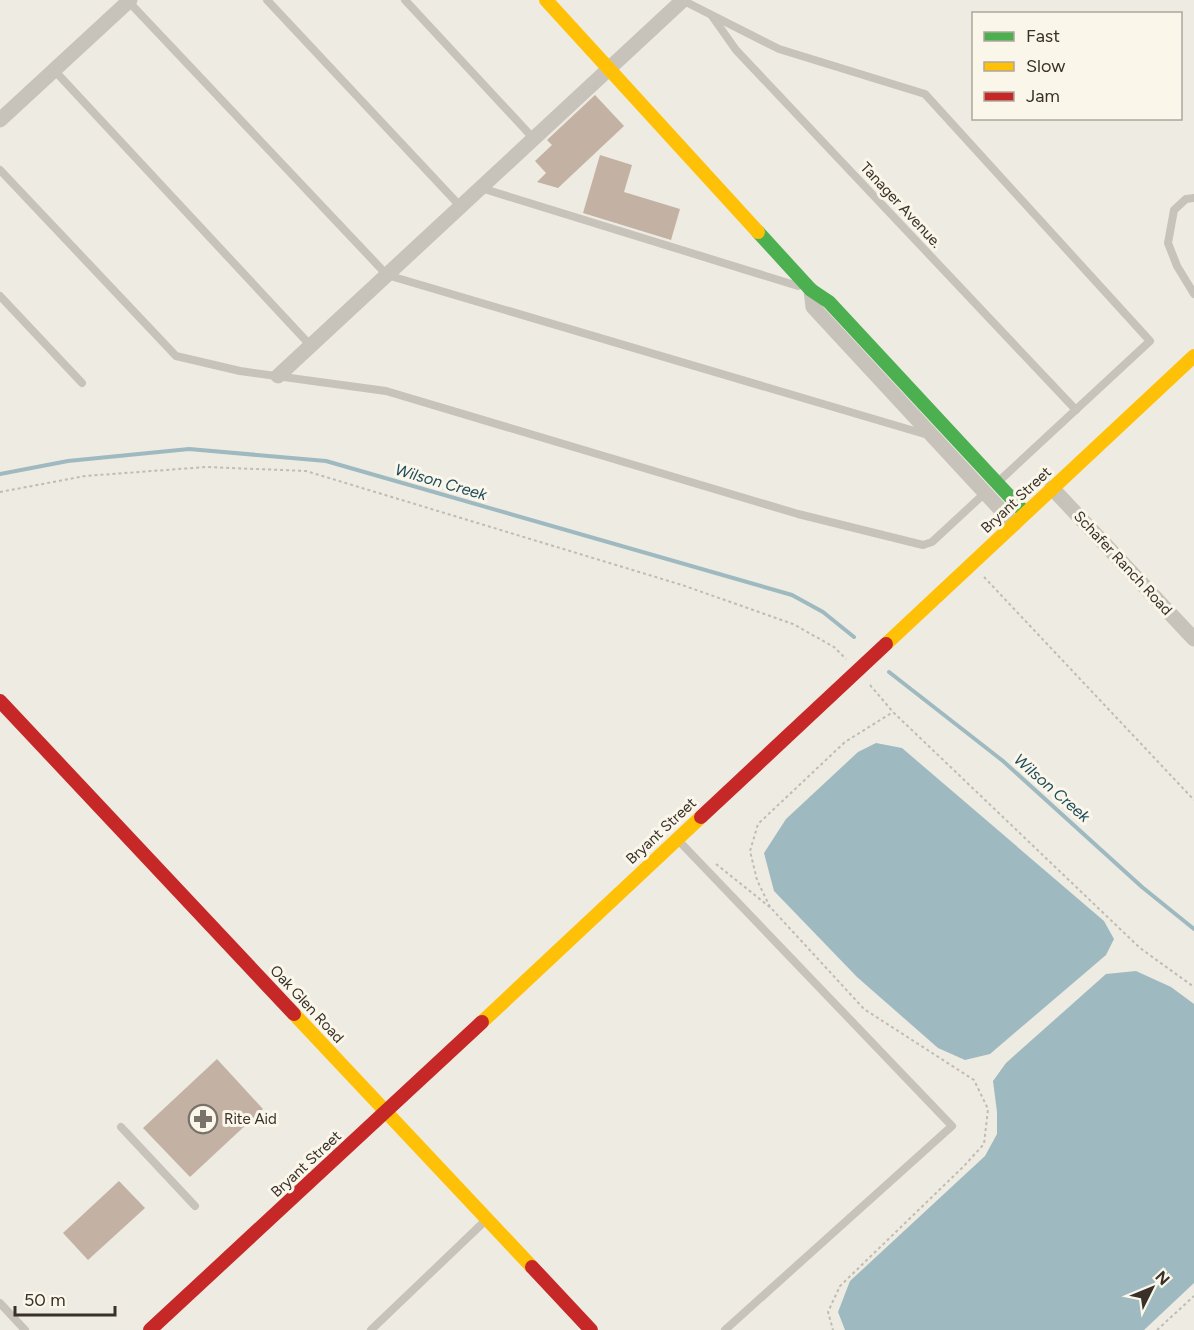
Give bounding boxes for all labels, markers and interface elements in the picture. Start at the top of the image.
legend [972,12,1182,120]
text: Fast [1026,25,1060,47]
text: Slow [1026,55,1065,77]
text: Jam [1026,85,1060,107]
street label: Tanager Avenue. [857,158,945,252]
water label: Wilson Creek [393,460,490,505]
street label: Bryant Street [977,463,1055,537]
street label: Schafer Ranch Road [1070,507,1176,619]
water label: Wilson Creek [1010,750,1095,827]
street label: Bryant Street [622,794,700,868]
street label: Oak Glen Road [266,961,348,1047]
pharmacy icon: Rite Aid [187,1103,219,1135]
place label: Rite Aid [224,1110,277,1128]
street label: Bryant Street [267,1127,345,1201]
north arrow [1122,1258,1182,1318]
text: N [1151,1267,1174,1289]
scale bar [15,1279,116,1317]
text: 50 m [24,1289,66,1311]

